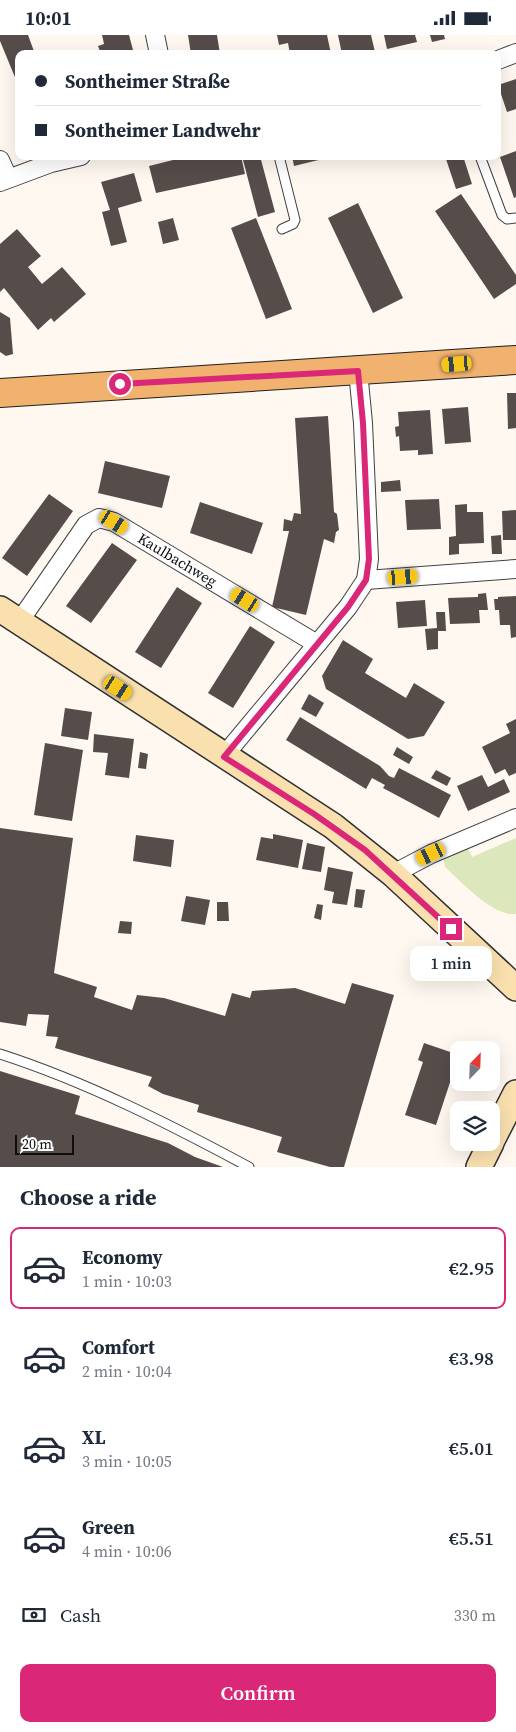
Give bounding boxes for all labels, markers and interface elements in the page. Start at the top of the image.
text: 10:01 [25,5,72,31]
text: Sontheimer Straße [65,68,230,94]
text: Sontheimer Landwehr [65,117,261,143]
car [441,355,472,373]
route start [109,373,131,395]
car [97,508,130,536]
street label: Kaulbachweg [134,528,221,592]
car [387,568,418,586]
car [228,586,261,614]
car [101,674,134,702]
car [414,841,447,867]
route end [440,918,462,940]
callout: 1 min [410,947,492,981]
text: 1 min [430,952,472,974]
north arrow [450,1041,500,1091]
map controls [450,1041,500,1151]
button: layers [450,1101,500,1151]
scale bar [15,1132,74,1155]
text: 20 m [22,1134,52,1154]
text: Choose a ride [20,1182,157,1212]
text: Economy [82,1244,163,1270]
icon: car [22,1246,67,1291]
text: €2.95 [449,1255,494,1281]
text: 1 min · 10:03 [82,1270,172,1292]
text: Comfort [82,1334,155,1360]
icon: car [22,1336,67,1381]
text: €3.98 [449,1345,494,1371]
text: 2 min · 10:04 [82,1360,172,1382]
text: XL [82,1424,105,1450]
icon: car [22,1426,67,1471]
text: €5.01 [449,1435,494,1461]
text: 3 min · 10:05 [82,1450,172,1472]
text: Green [82,1514,135,1540]
icon: car [22,1516,67,1561]
text: €5.51 [449,1525,494,1551]
text: 4 min · 10:06 [82,1540,172,1562]
icon: cash [20,1601,48,1629]
text: Cash [60,1602,101,1628]
text: 330 m [454,1604,496,1626]
button: Confirm [20,1664,496,1722]

